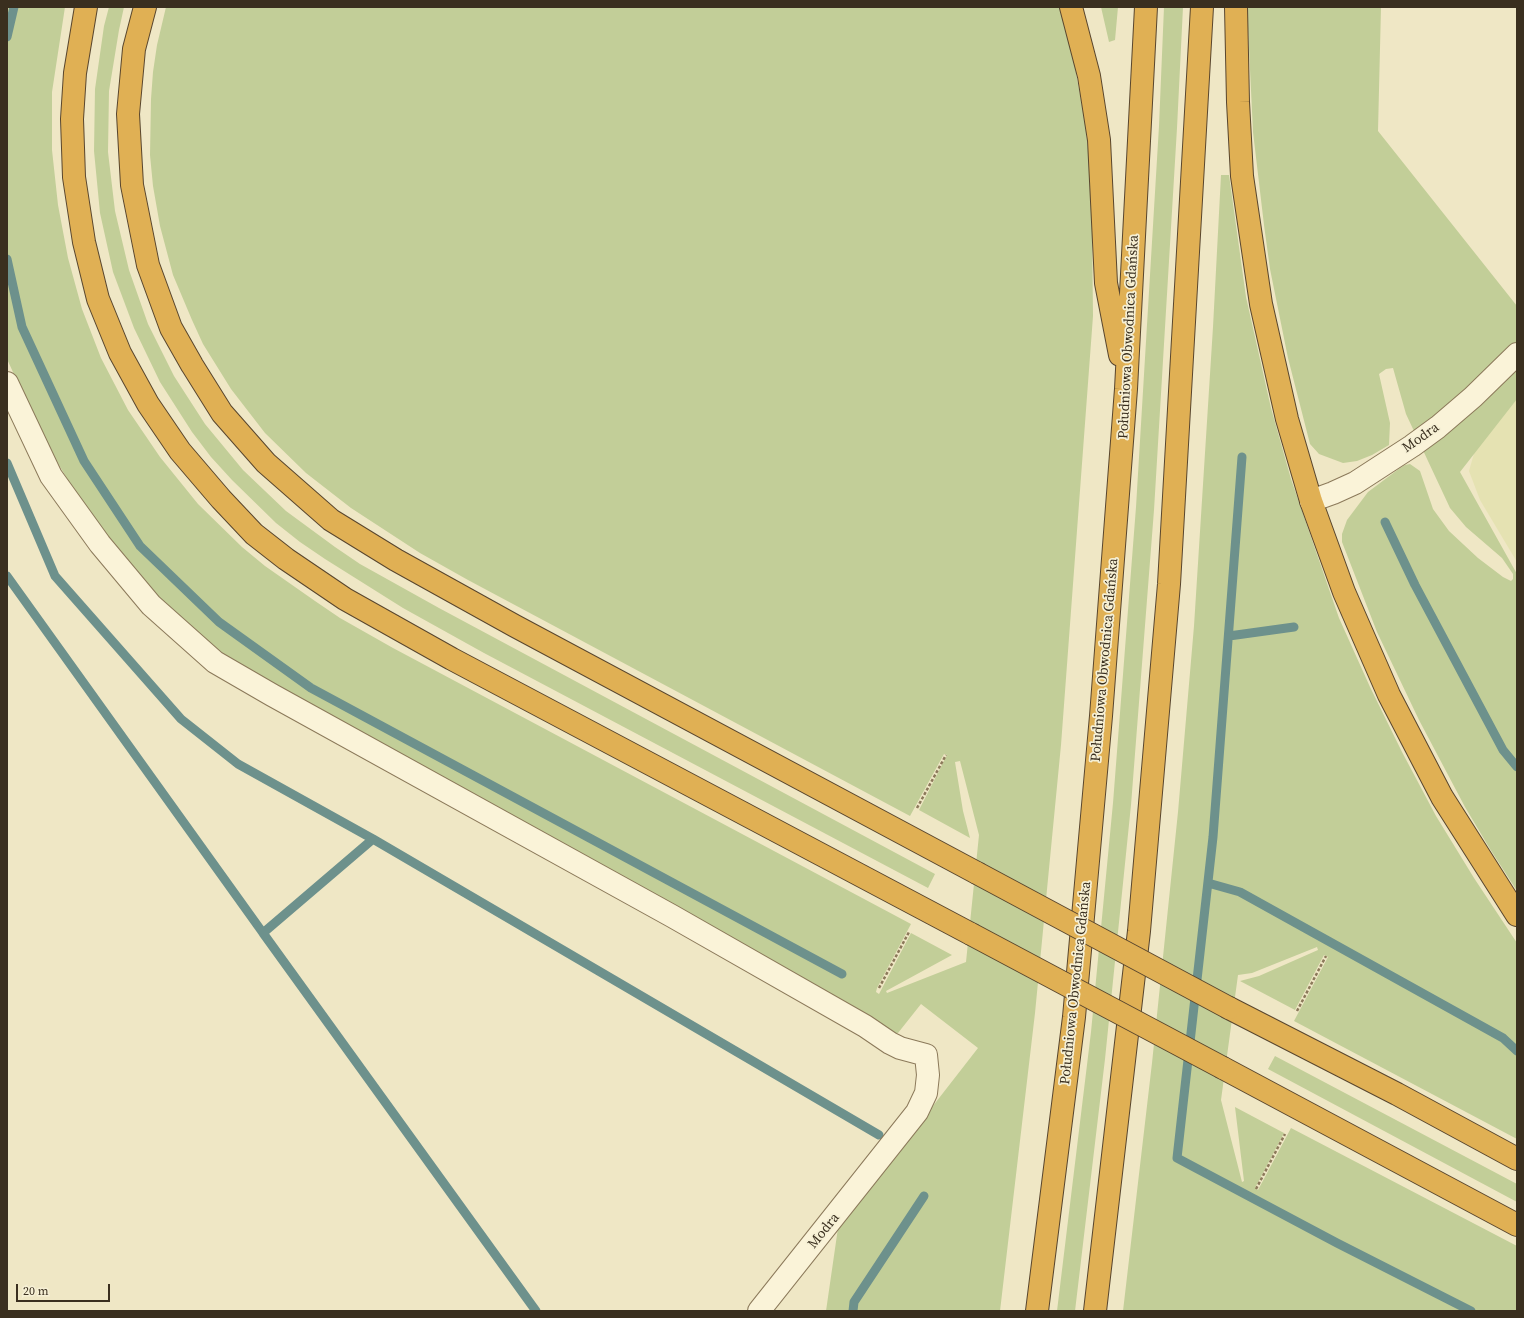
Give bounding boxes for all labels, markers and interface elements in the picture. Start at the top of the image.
street label: Południowa Obwodnica Gdańska [1115,235,1143,439]
street label: Modra [1399,419,1443,457]
street label: Południowa Obwodnica Gdańska [1088,558,1122,762]
street label: Południowa Obwodnica Gdańska [1057,881,1095,1085]
street label: Modra [805,1210,843,1252]
scale bar [18,1276,112,1302]
text: 20 m [23,1283,49,1299]

